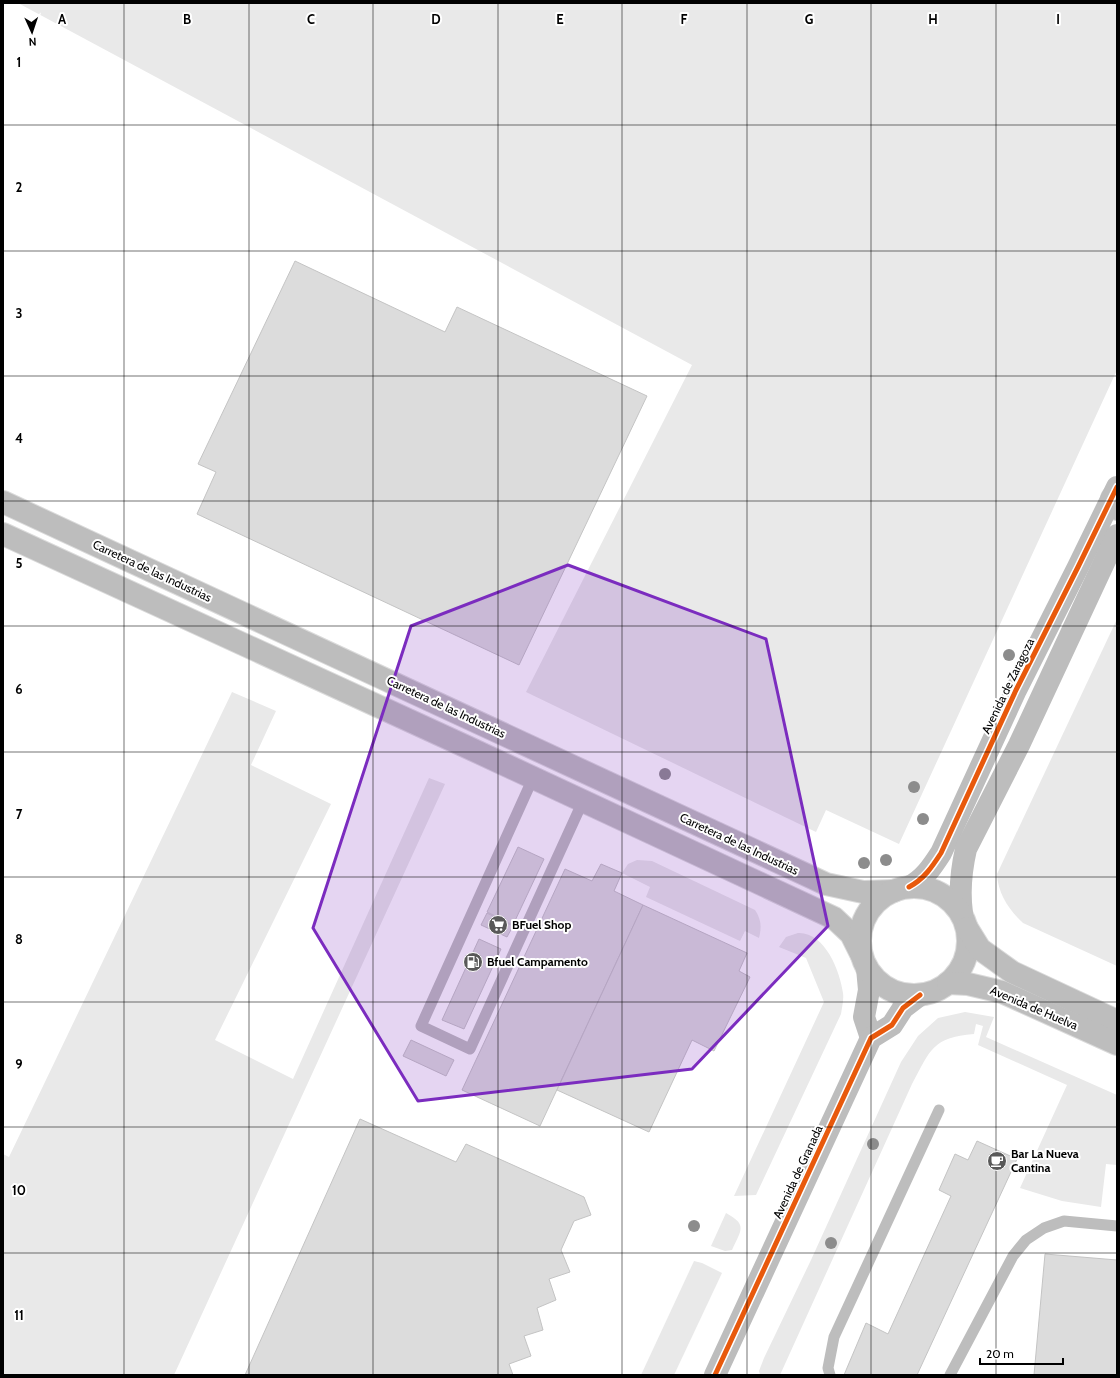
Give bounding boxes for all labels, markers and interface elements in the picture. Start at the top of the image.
text: A [58,11,67,27]
text: B [183,11,191,27]
text: C [307,11,315,27]
text: D [431,11,441,27]
text: E [556,11,564,27]
text: F [681,11,688,27]
text: G [805,11,814,27]
text: H [928,11,938,27]
text: I [1056,11,1060,27]
north arrow [12,12,52,52]
text: N [28,35,37,49]
text: 1 [17,54,21,70]
text: 2 [16,179,23,195]
text: 3 [15,305,23,321]
text: 4 [15,430,23,446]
street label: Carretera de las Industrias [90,536,214,605]
text: 5 [16,555,23,571]
street label: Avenida de Zaragoza [978,635,1037,736]
street label: Carretera de las Industrias [384,672,508,741]
text: 6 [15,681,23,697]
text: 7 [16,806,23,822]
street label: Carretera de las Industrias [677,809,801,878]
supermarket icon: BFuel Shop [487,914,509,936]
place label: BFuel Shop [512,917,571,932]
text: 8 [15,931,23,947]
fuel station icon: Bfuel Campamento [462,951,484,973]
place label: Bfuel Campamento [487,954,588,969]
street label: Avenida de Huelva [988,982,1081,1033]
text: 9 [15,1056,23,1072]
street label: Avenida de Granada [769,1123,826,1221]
place label: Bar La Nueva Cantina [1011,1146,1079,1175]
cafe icon: Bar La Nueva Cantina [986,1150,1008,1172]
text: 10 [12,1182,26,1198]
text: 11 [14,1307,24,1323]
scale bar [980,1340,1063,1366]
text: 20 m [986,1346,1014,1361]

